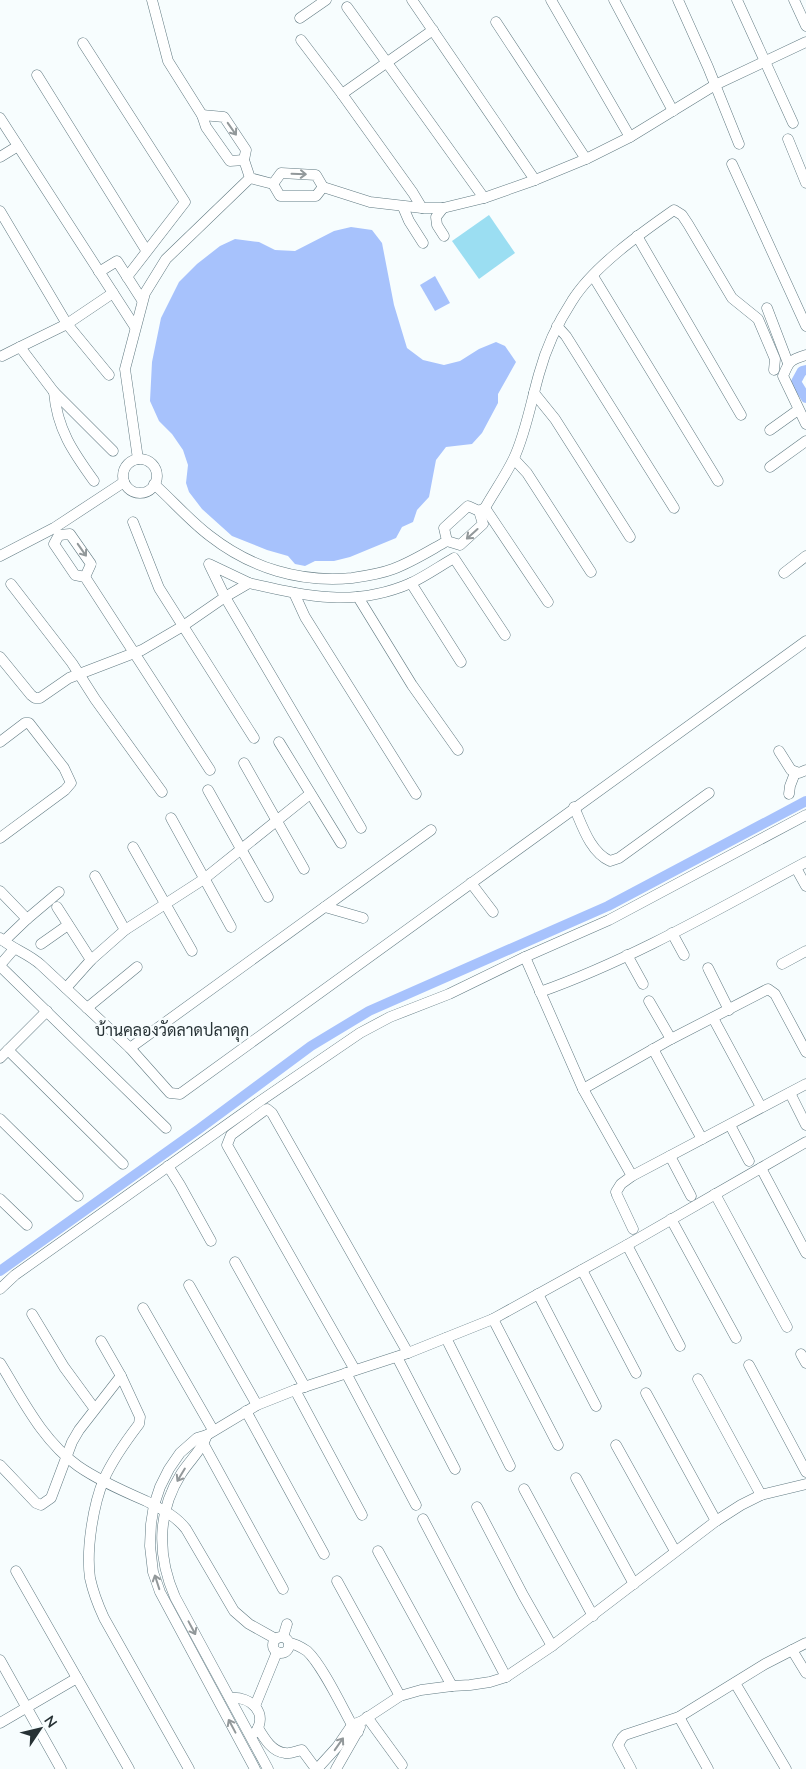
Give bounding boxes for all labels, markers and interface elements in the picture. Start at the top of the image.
one-way arrow [227,122,237,136]
one-way arrow [291,169,307,179]
one-way arrow [465,528,478,540]
one-way arrow [77,543,87,557]
district label: บ้านคลองวัดลาดปลาดุก [95,1020,249,1042]
one-way arrow [175,1468,185,1482]
one-way arrow [152,1575,161,1590]
one-way arrow [187,1620,197,1635]
north arrow [15,1704,65,1754]
text: N [41,1712,61,1731]
one-way arrow [227,1719,236,1734]
one-way arrow [334,1737,344,1751]

